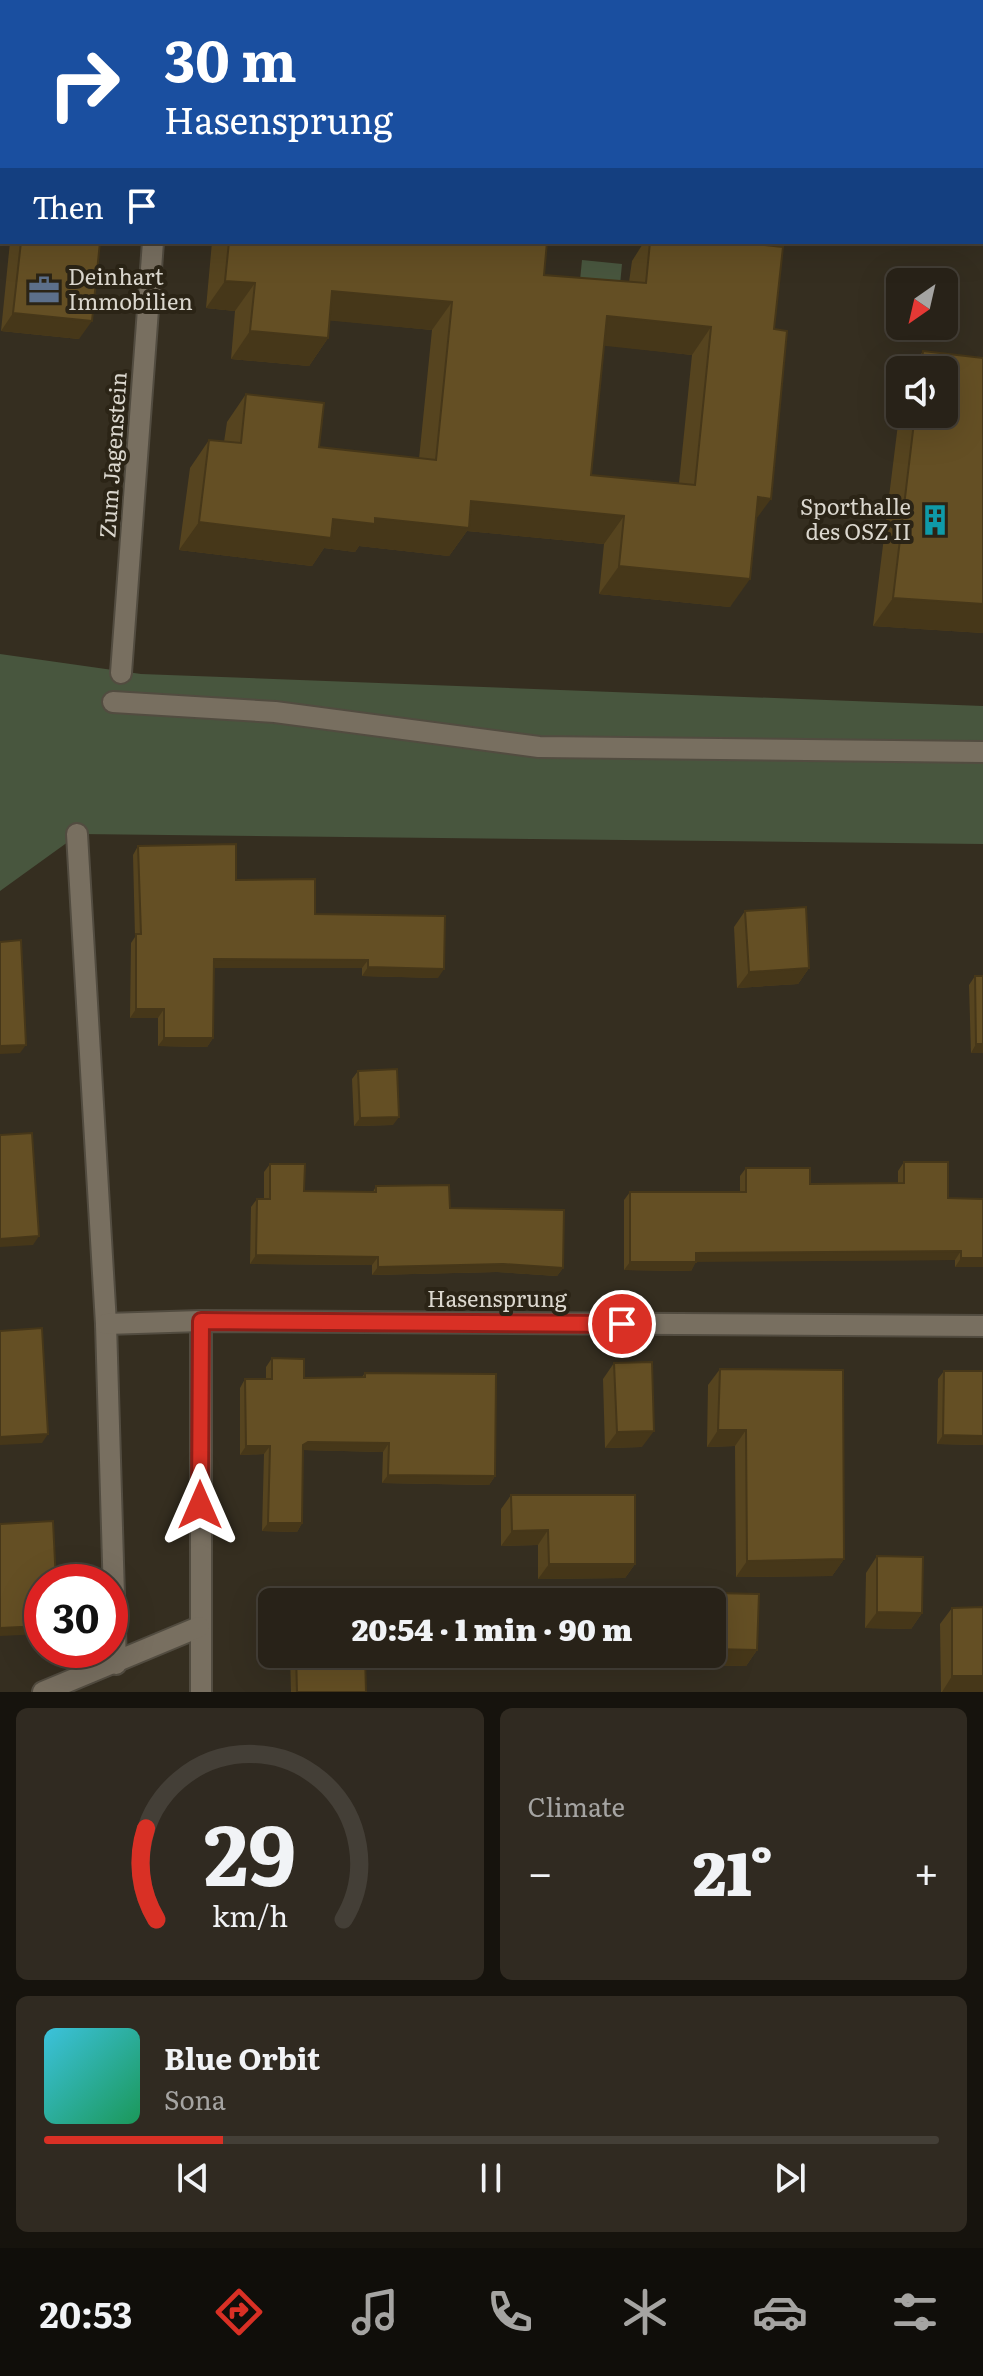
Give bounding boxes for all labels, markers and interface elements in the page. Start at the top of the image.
text: 30 m [164,16,297,99]
icon: right [32,32,136,136]
text: Hasensprung [164,92,393,145]
text: Then [32,184,104,228]
icon: arrive [120,184,164,228]
place label: Deinhart Immobilien [68,259,193,317]
north arrow [886,268,958,340]
map controls [886,268,958,428]
office icon: Deinhart Immobilien [27,273,61,307]
button: sound [886,356,958,428]
street label: Zum Jagenstein [89,371,134,539]
place label: Sporthalle des OSZ II [800,489,911,547]
building icon: Sporthalle des OSZ II [918,503,952,537]
street label: Hasensprung [427,1281,568,1314]
pin [588,1290,656,1358]
icon: arrive [600,1302,644,1346]
position arrow [158,1463,242,1547]
speed limit sign: 30 [24,1564,128,1668]
text: 20:54 · 1 min · 90 m [352,1606,632,1650]
text: Climate [528,1786,625,1825]
text: 29 [203,1788,296,1912]
text: 21° [693,1825,773,1914]
text: − [528,1837,553,1903]
text: + [913,1837,939,1903]
text: km/h [212,1893,288,1936]
text: Blue Orbit [164,2035,320,2079]
text: Sona [164,2079,226,2118]
icon: previous [171,2156,215,2200]
icon: pause [469,2156,513,2200]
icon: next [768,2156,812,2200]
icon: directions [211,2284,267,2340]
icon: music [347,2284,403,2340]
icon: phone [482,2284,538,2340]
icon: climate [617,2284,673,2340]
icon: car [752,2284,808,2340]
icon: filters [887,2284,943,2340]
text: 20:53 [40,2286,132,2339]

